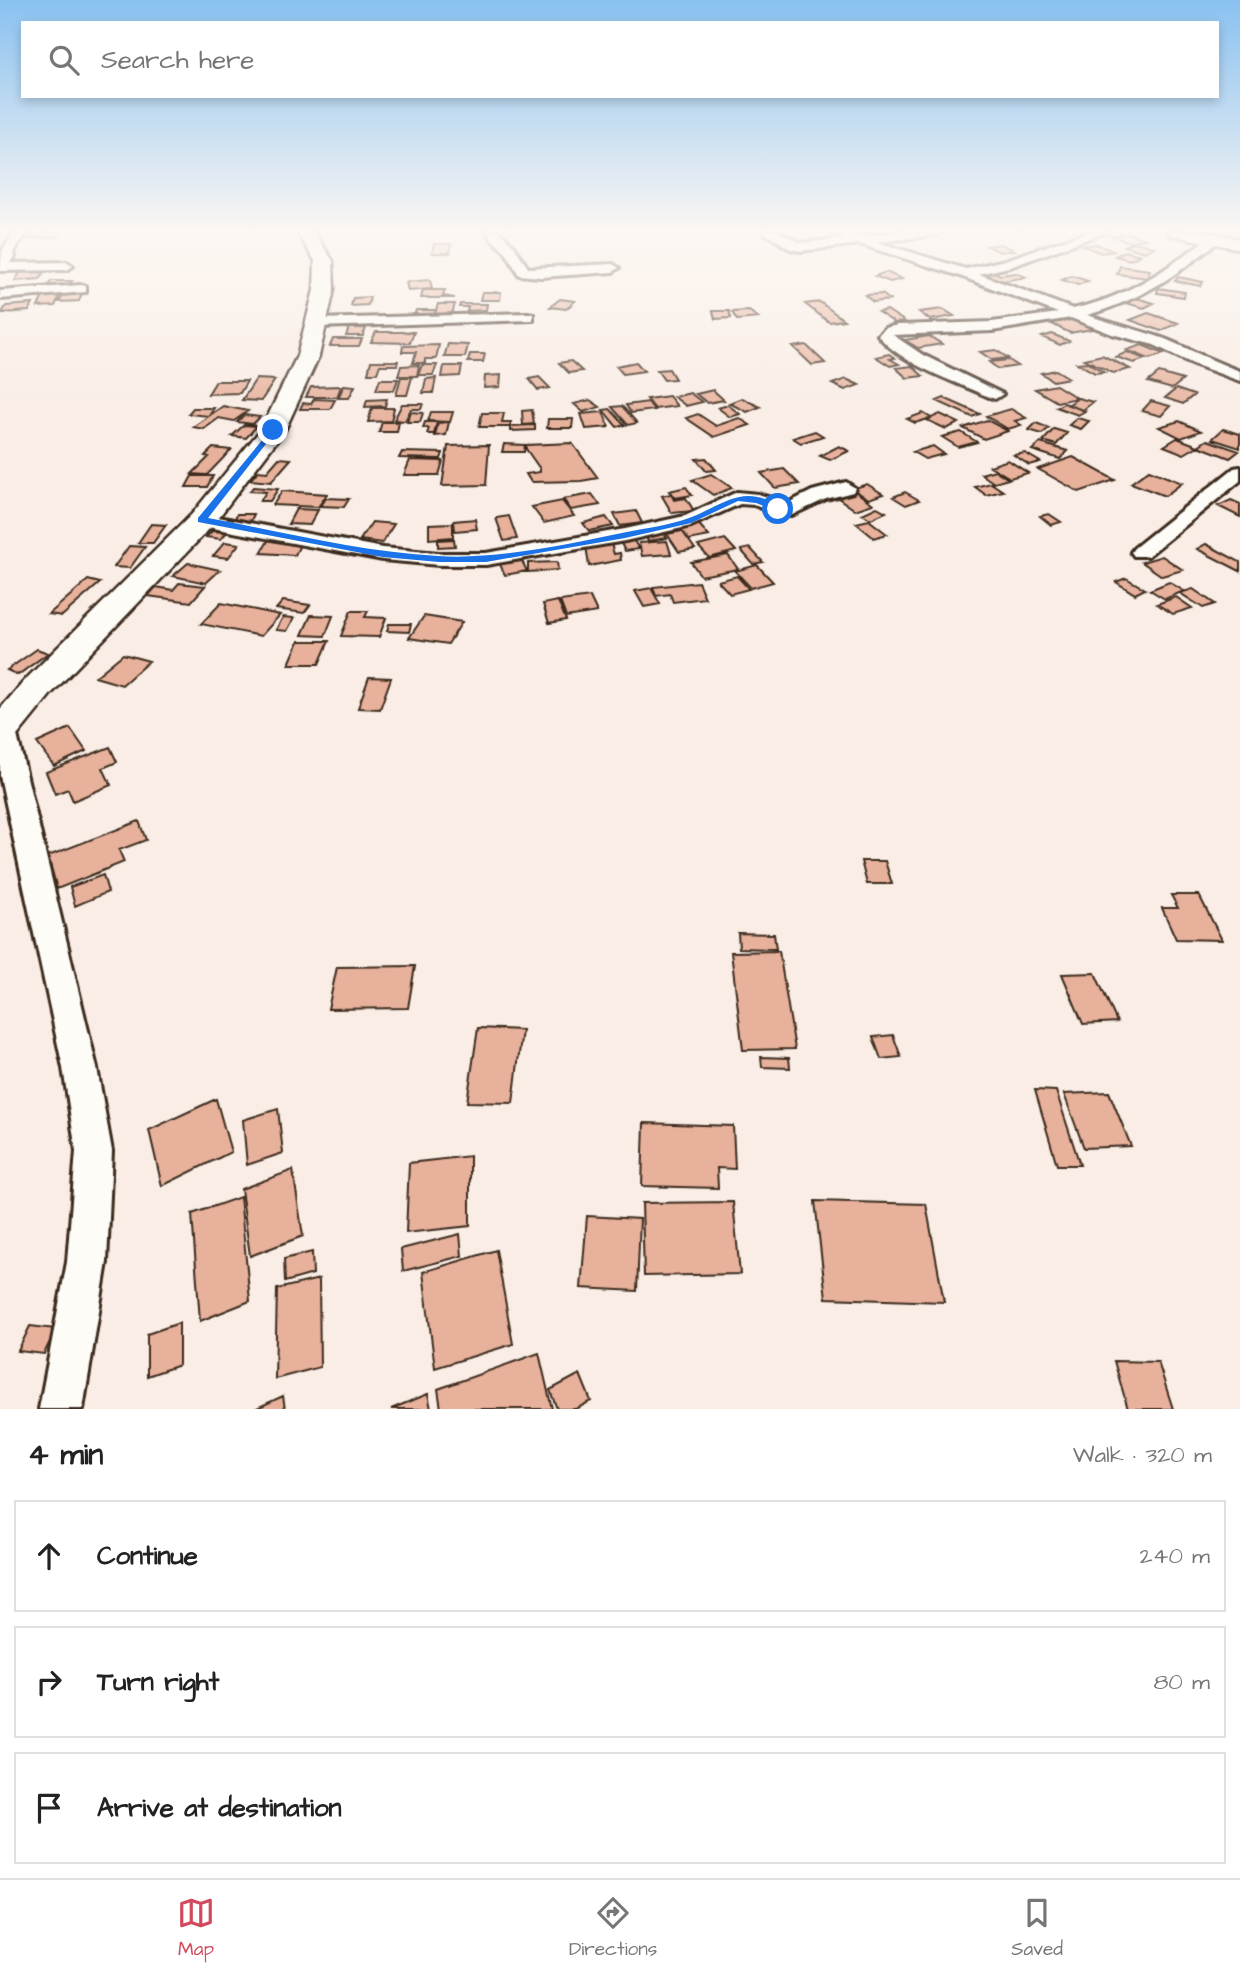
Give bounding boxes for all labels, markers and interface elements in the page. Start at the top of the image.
search box [21,21,1219,98]
icon: search [45,41,83,79]
text: Search here [101,42,254,78]
route end [257,414,288,445]
route start [762,493,793,524]
text: 4 min [28,1434,103,1476]
text: Walk · 320 m [1073,1439,1212,1471]
icon: ahead [30,1537,68,1575]
text: Continue [97,1538,198,1574]
text: 240 m [1140,1540,1210,1572]
icon: right [30,1663,68,1701]
text: Turn right [97,1664,219,1700]
text: 80 m [1153,1666,1210,1698]
icon: arrive [30,1789,68,1827]
text: Arrive at destination [97,1790,342,1826]
tab: Map [177,1894,215,1963]
tab: Directions [569,1894,657,1963]
tab: Saved [1011,1894,1063,1963]

